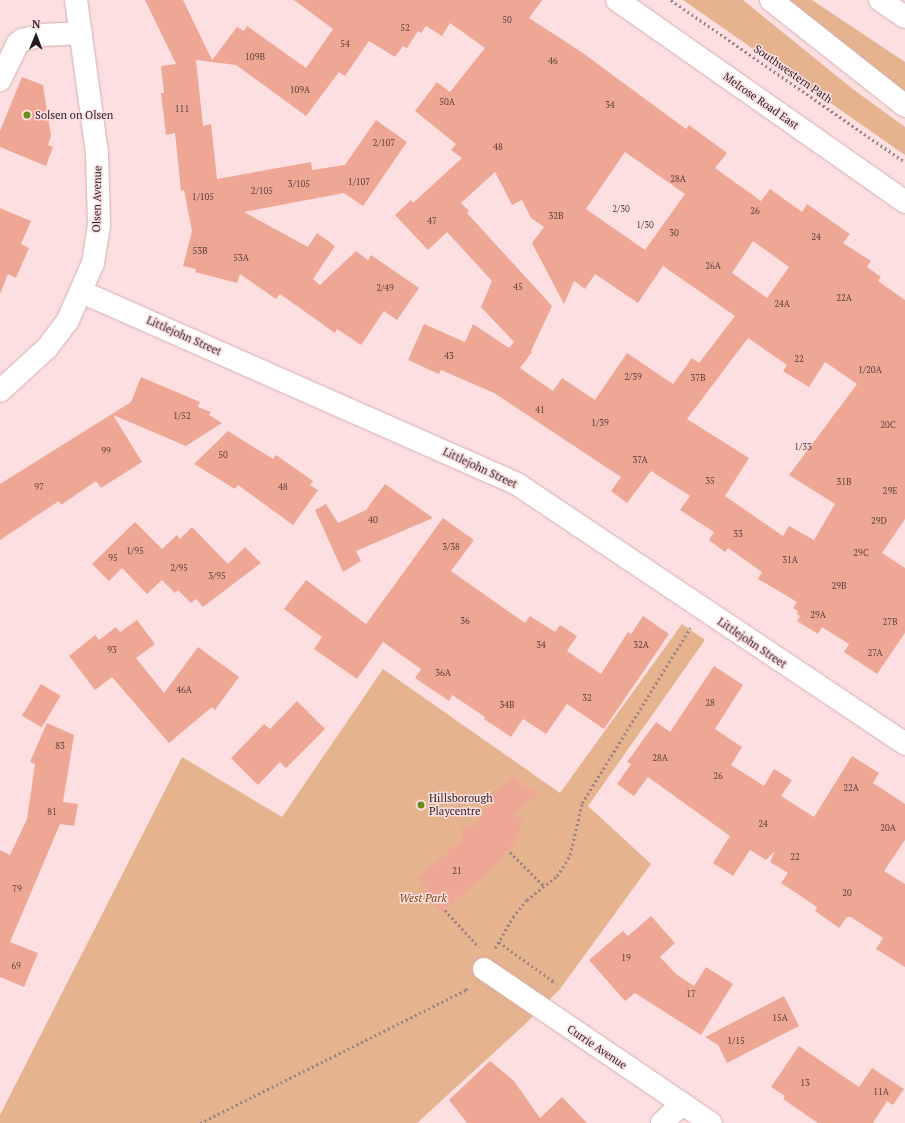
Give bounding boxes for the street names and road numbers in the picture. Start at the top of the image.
street label: Southwestern Path [751,42,835,106]
street label: Melrose Road East [720,70,802,132]
street label: Olsen Avenue [90,165,104,233]
street label: Littlejohn Street [144,314,224,358]
street label: Littlejohn Street [441,445,519,491]
street label: Littlejohn Street [715,615,789,671]
street label: Currie Avenue [565,1022,629,1072]

